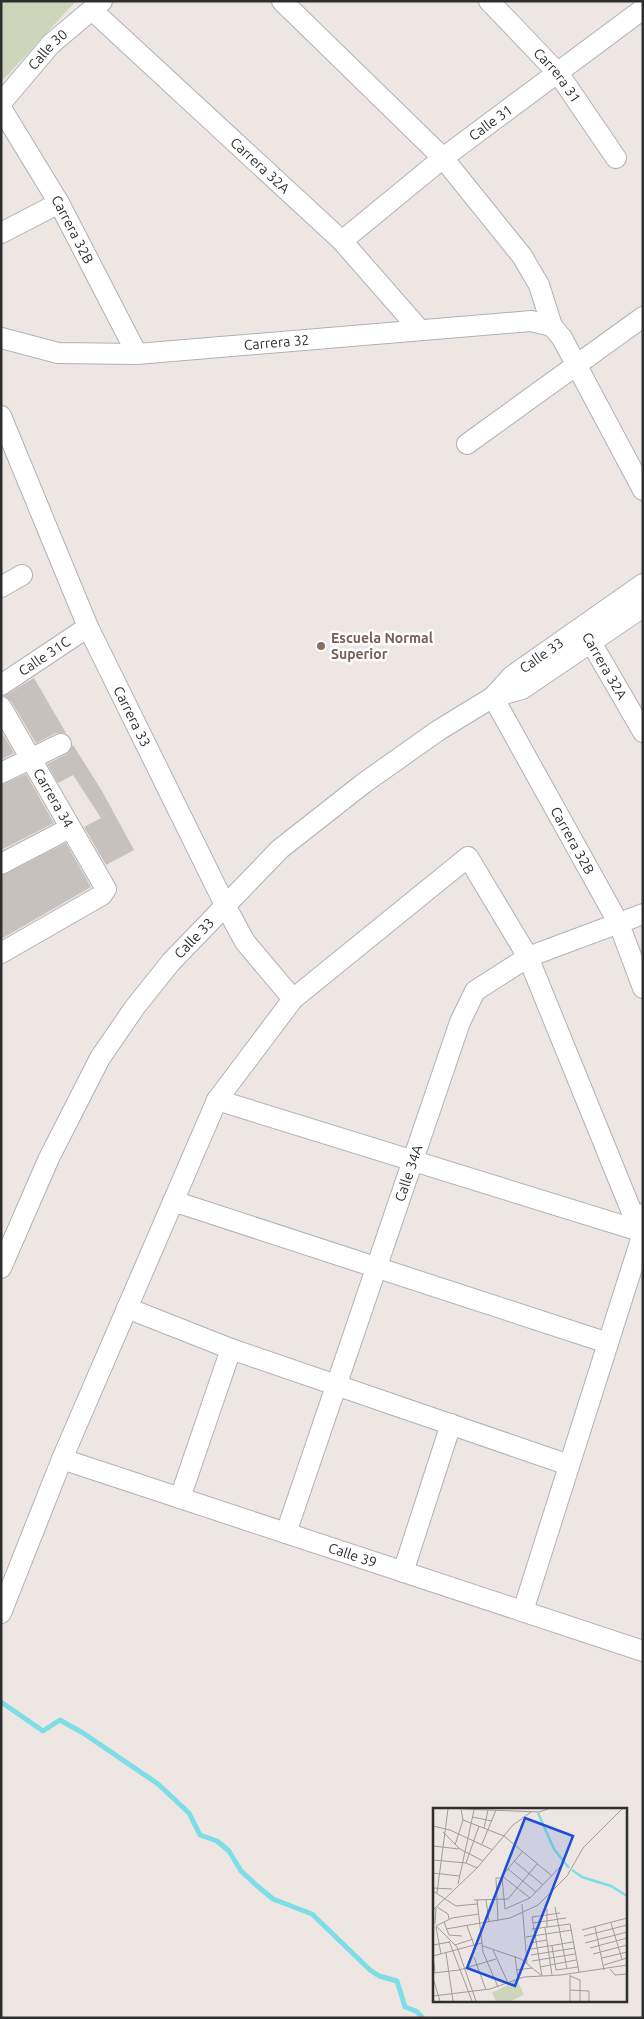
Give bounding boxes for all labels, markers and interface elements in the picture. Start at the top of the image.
street label: Calle 30 [25,26,70,73]
street label: Carrera 31 [530,45,584,106]
street label: Calle 31 [466,101,515,144]
street label: Carrera 32A [227,134,293,197]
street label: Carrera 32B [48,192,97,266]
street label: Carrera 32 [243,332,310,353]
street label: Carrera 32A [579,629,630,702]
place label: Escuela Normal Superior [331,630,433,662]
street label: Calle 31C [15,633,73,679]
street label: Calle 33 [516,634,566,676]
marker: Escuela Normal Superior [315,640,327,652]
street label: Carrera 33 [110,683,154,749]
street label: Carrera 34 [30,766,77,830]
street label: Carrera 32B [548,804,598,877]
street label: Calle 33 [171,915,217,962]
street label: Calle 34A [391,1143,426,1204]
street label: Calle 39 [326,1540,379,1570]
inset map [433,1808,626,2002]

